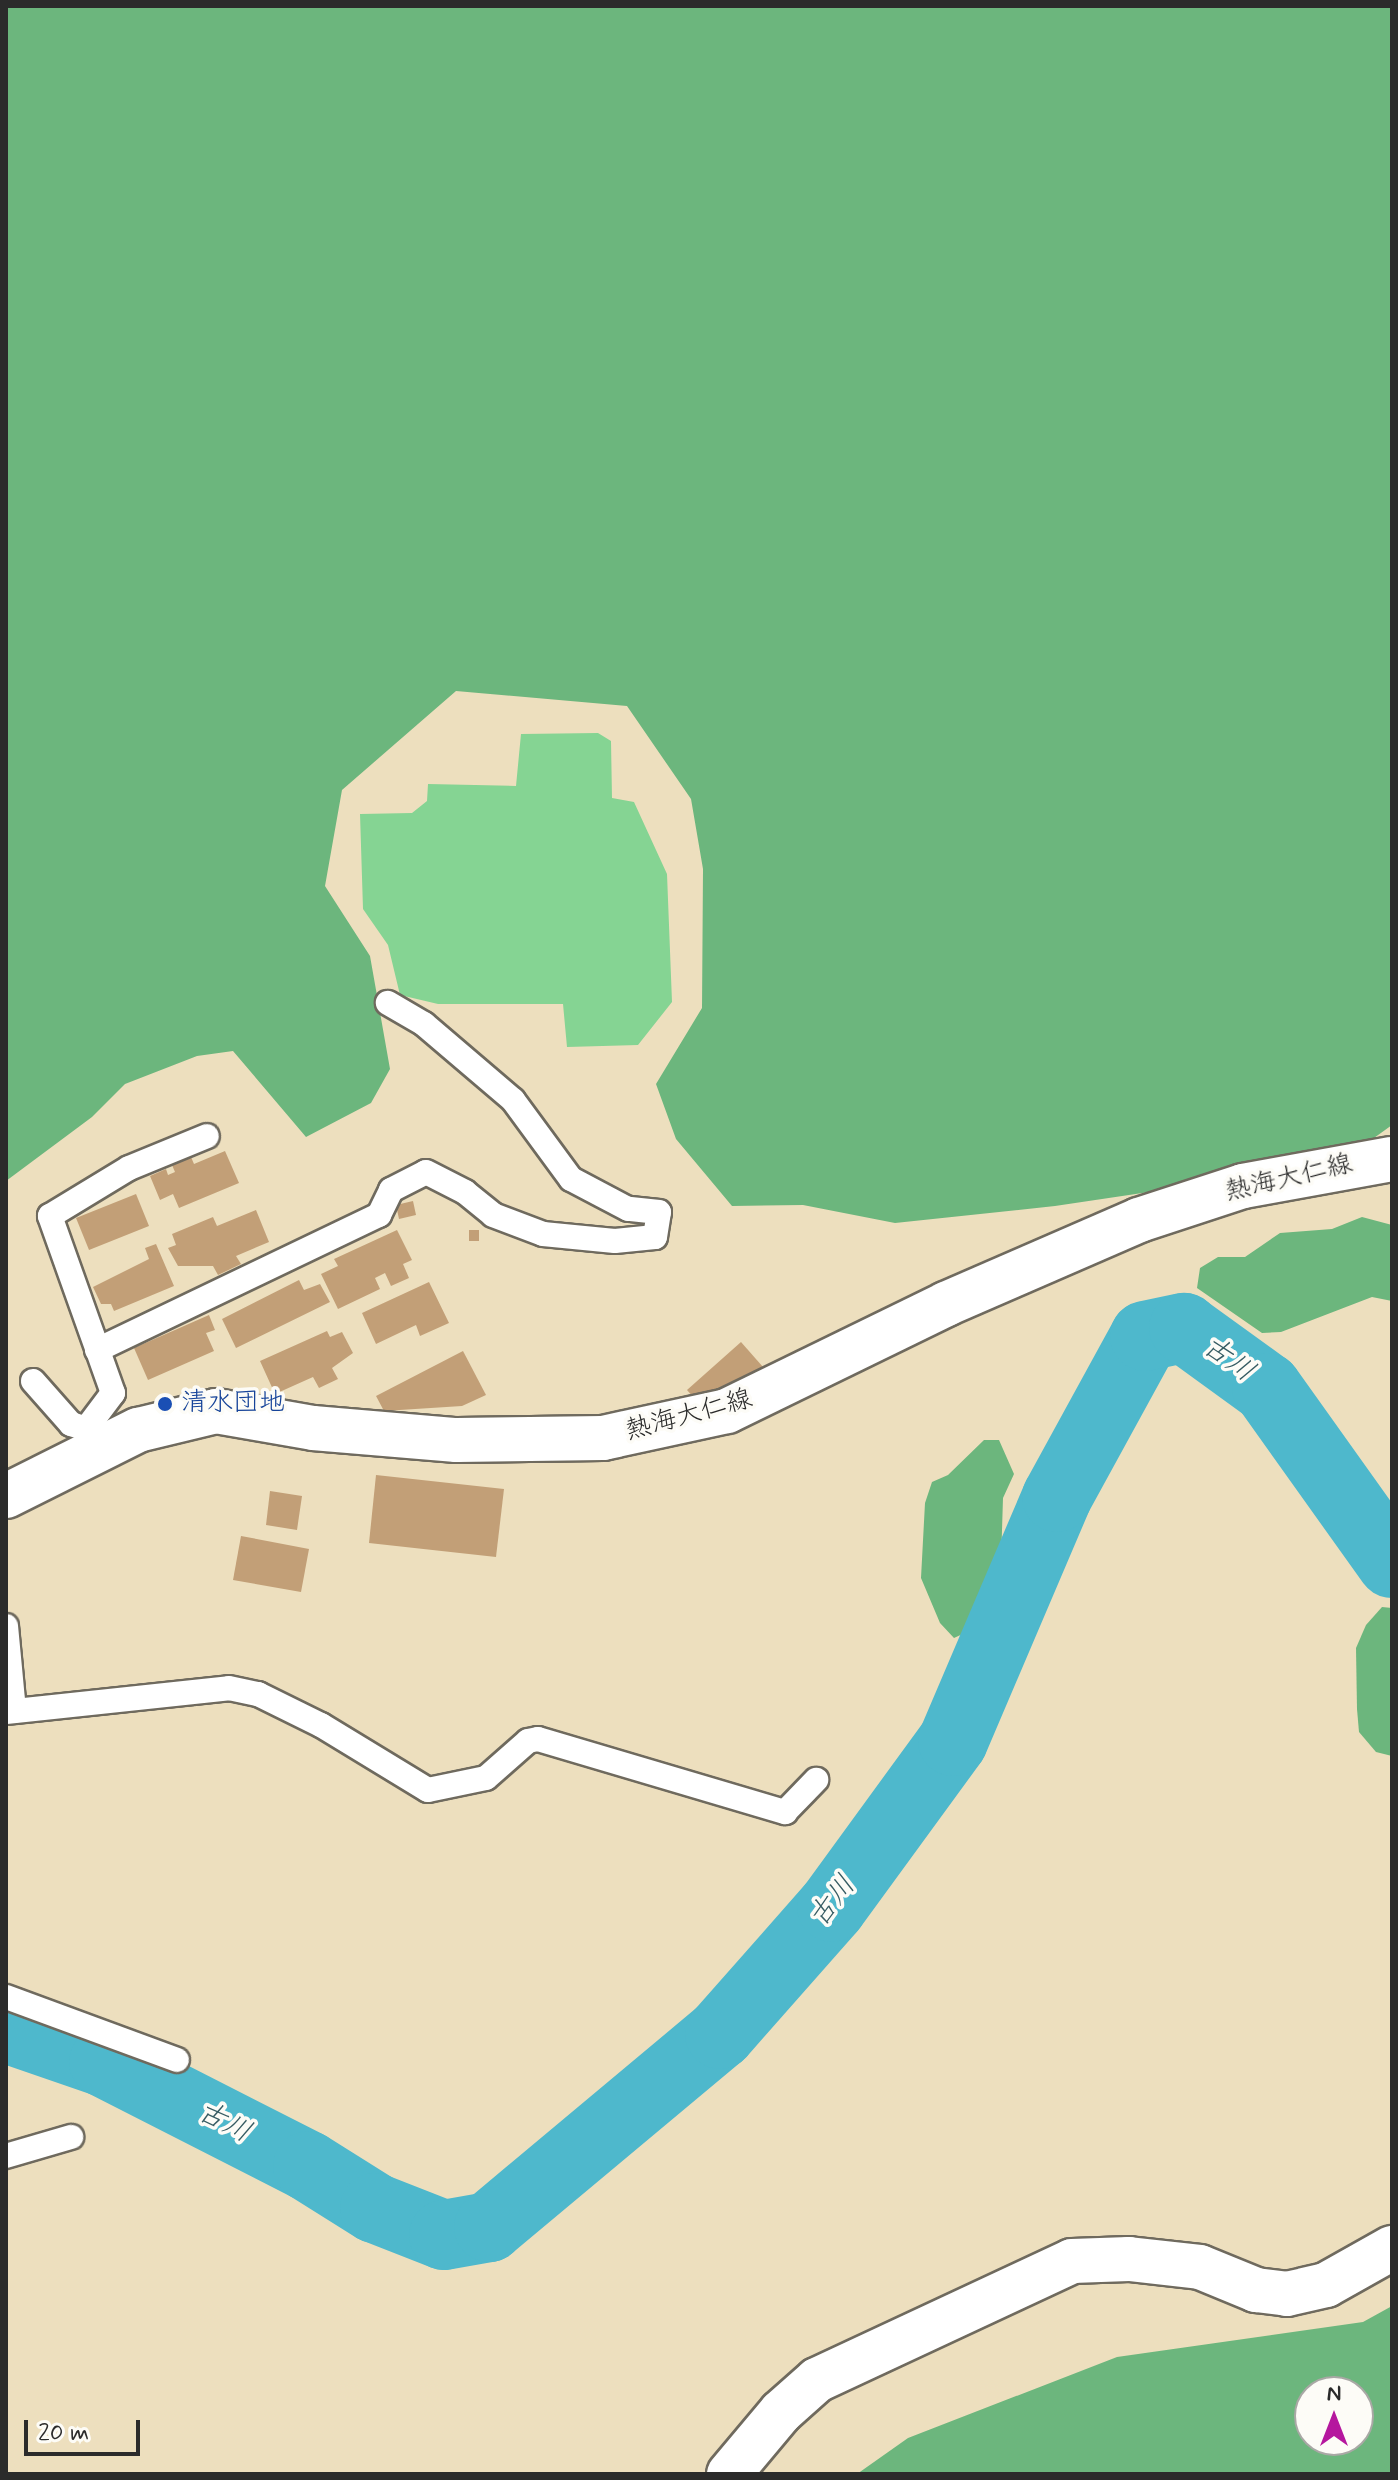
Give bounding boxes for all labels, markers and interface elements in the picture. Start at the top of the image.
street label: 熱海大仁線 [1222,1149,1356,1209]
water label: 古川 [1195,1330,1261,1390]
street label: 熱海大仁線 [622,1384,756,1448]
place label: 清水団地 [181,1388,285,1420]
marker: 清水団地 [156,1395,174,1413]
water label: 古川 [803,1870,863,1934]
water label: 古川 [191,2095,257,2151]
north arrow [1294,2376,1374,2456]
text: N [1327,2380,1341,2408]
scale bar [28,2404,144,2454]
text: 20 m [38,2418,89,2449]

